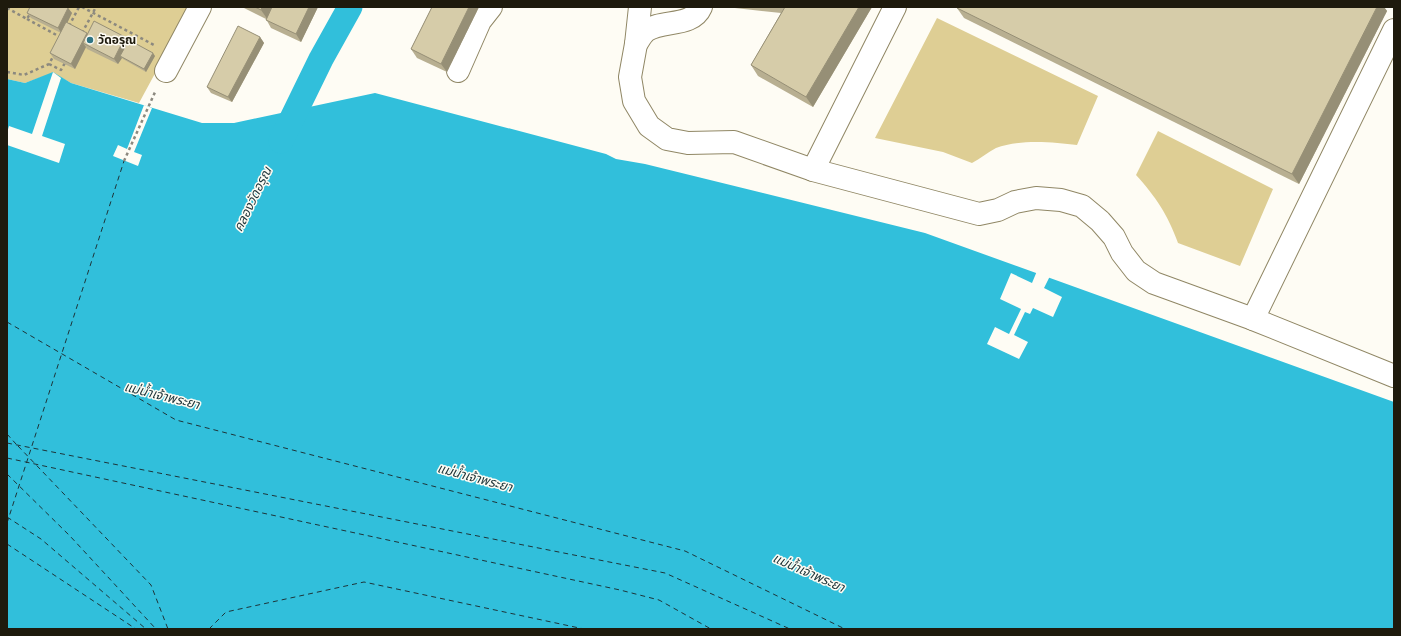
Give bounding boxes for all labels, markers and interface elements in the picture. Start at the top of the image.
place label: วัดอรุณ [98,34,136,47]
marker: วัดอรุณ [85,35,95,45]
water label: คลองวัดอรุณ [231,164,276,234]
water label: แม่น้ำเจ้าพระยา [123,377,202,412]
water label: แม่น้ำเจ้าพระยา [436,458,515,495]
water label: แม่น้ำเจ้าพระยา [771,548,849,595]

